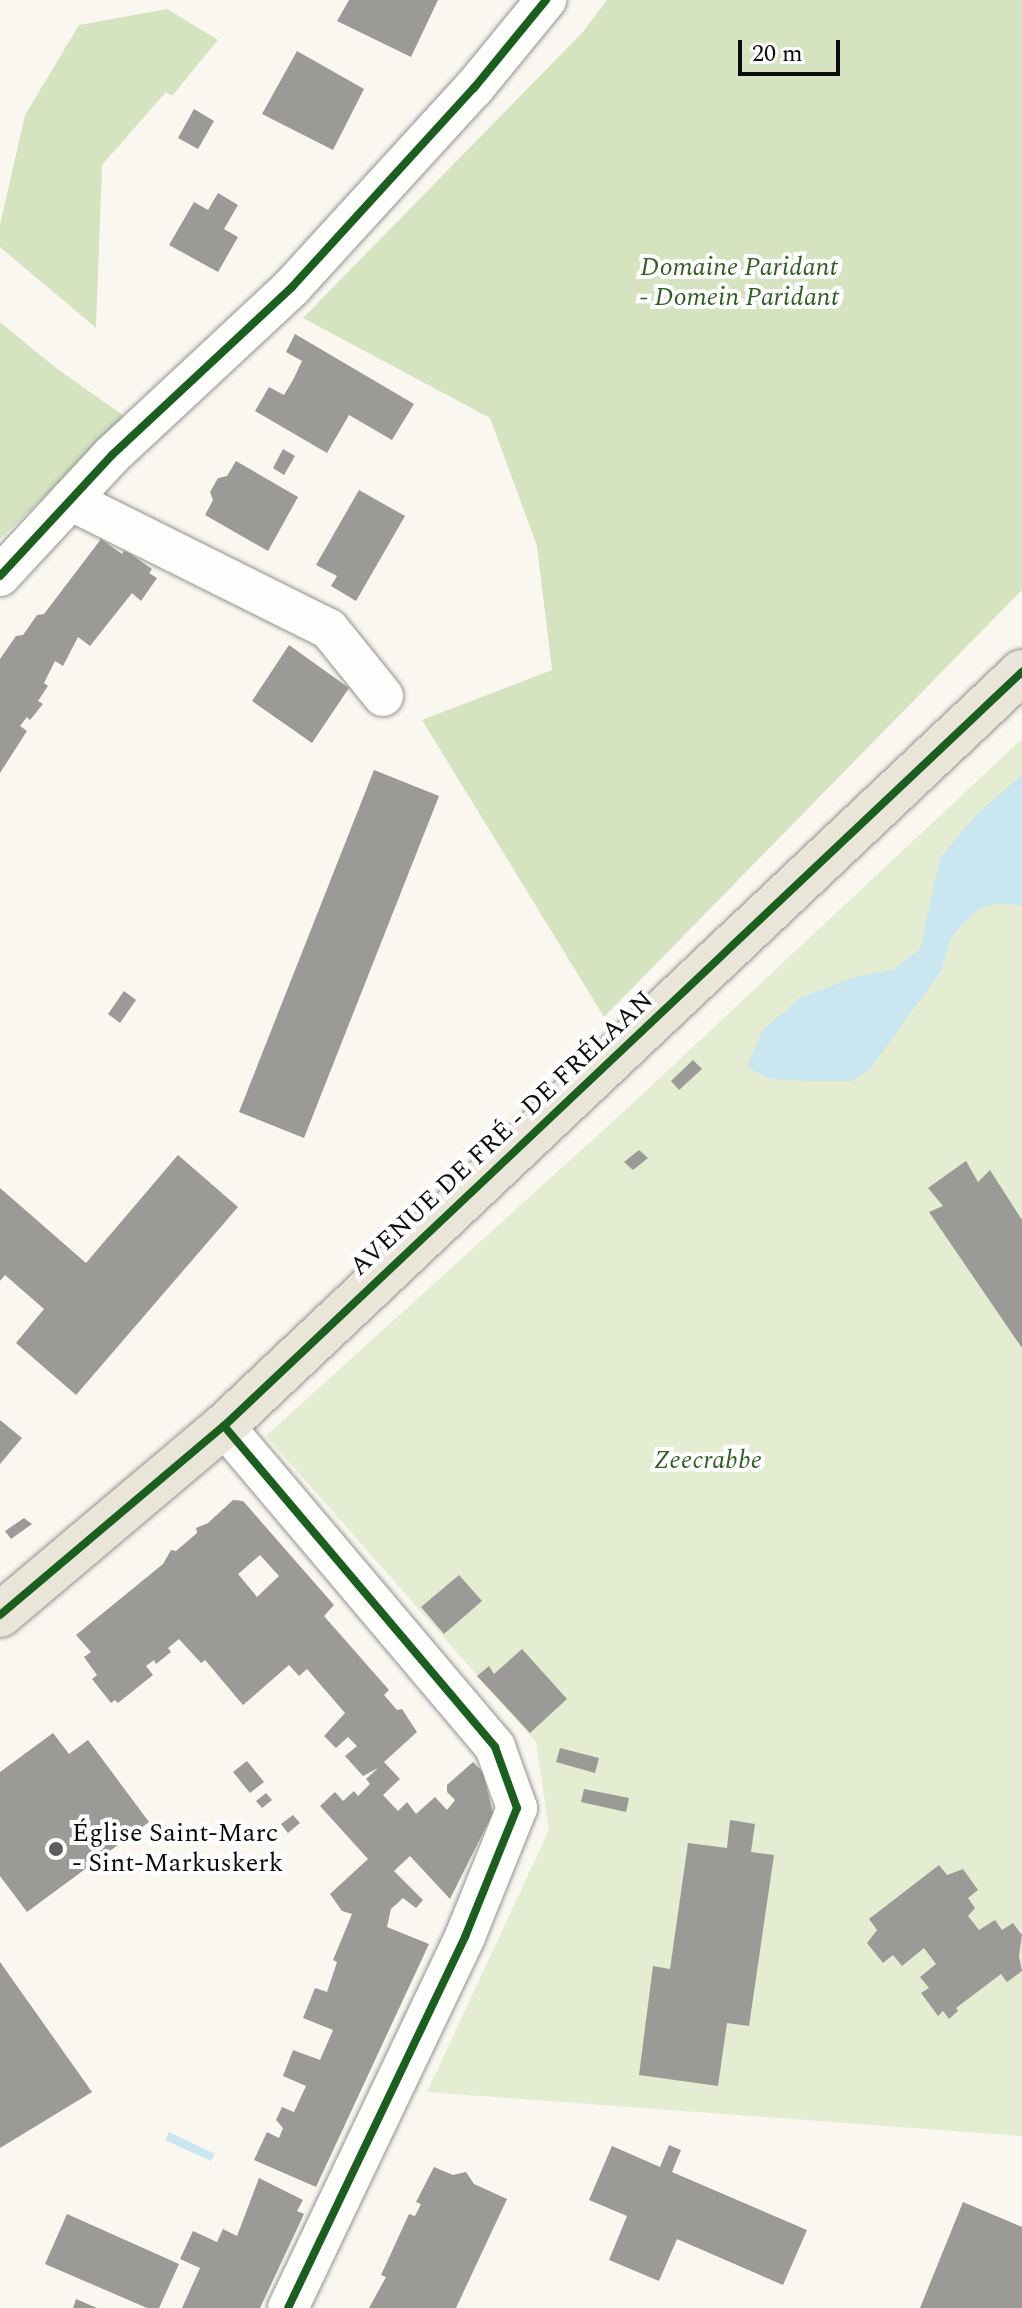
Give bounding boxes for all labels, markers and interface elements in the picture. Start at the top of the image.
scale bar [742,24,844,74]
text: 20 m [752,36,803,72]
park label: Domaine Paridant - Domein Paridant [639,252,839,314]
street label: AVENUE DE FRÉ - DE FRÉLAAN [344,985,660,1283]
park label: Zeecrabbe [654,1445,762,1477]
place label: Église Saint-Marc - Sint-Markuskerk [72,1818,283,1880]
marker: Église Saint-Marc - Sint-Markuskerk [47,1840,65,1858]

